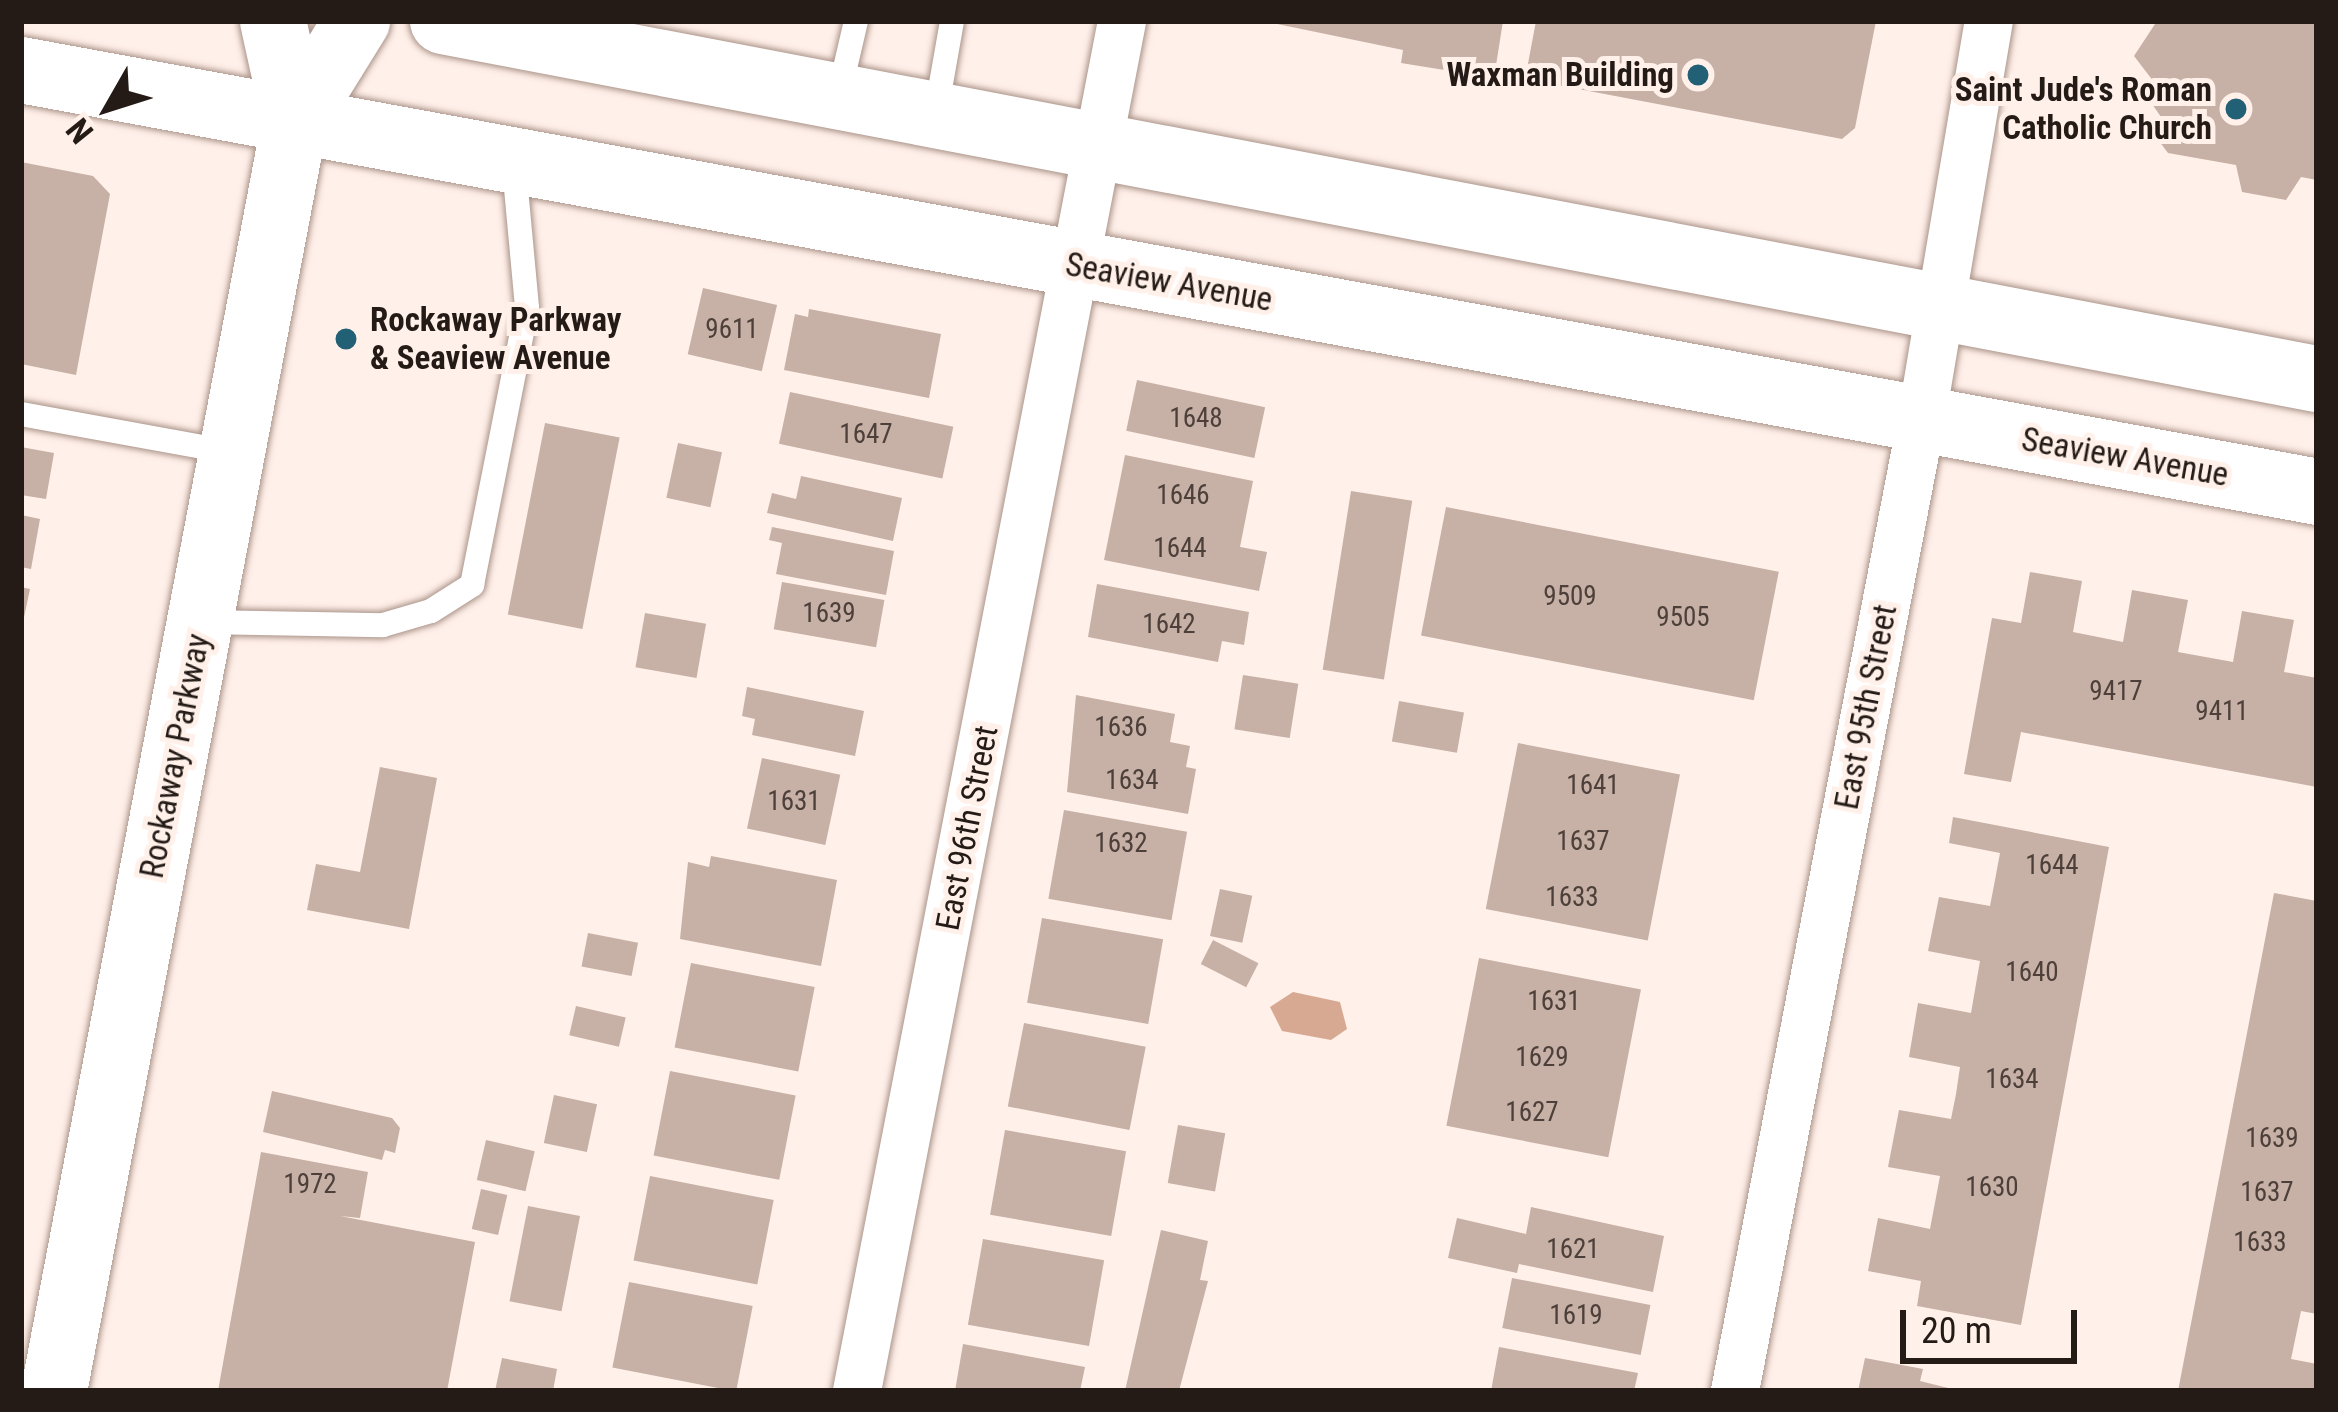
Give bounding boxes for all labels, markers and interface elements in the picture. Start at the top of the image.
north arrow [48,48,168,168]
place label: Waxman Building [1447,55,1674,95]
marker: Waxman Building [1685,62,1711,88]
place label: Saint Jude's Roman Catholic Church [1955,70,2212,148]
marker: Saint Jude's Roman Catholic Church [2223,96,2249,122]
text: N [58,111,101,151]
street label: Seaview Avenue [1062,244,1276,320]
place label: Rockaway Parkway & Seaview Avenue [370,300,621,378]
house number: 9611 [705,314,759,346]
marker: Rockaway Parkway & Seaview Avenue [333,326,359,352]
house number: 1648 [1169,403,1223,435]
house number: 1647 [839,419,893,451]
street label: Seaview Avenue [2018,419,2232,495]
house number: 1646 [1156,480,1210,512]
house number: 1644 [1153,533,1207,565]
house number: 9509 [1543,581,1597,613]
house number: 1639 [802,598,856,630]
street label: East 95th Street [1827,601,1905,813]
house number: 9505 [1656,602,1710,634]
house number: 1642 [1142,609,1196,641]
street label: Rockaway Parkway [132,631,218,881]
house number: 9417 [2089,676,2143,708]
house number: 9411 [2195,696,2249,728]
house number: 1636 [1094,712,1148,744]
street label: East 96th Street [928,722,1006,934]
house number: 1634 [1105,765,1159,797]
house number: 1641 [1566,770,1620,802]
house number: 1631 [767,786,821,818]
house number: 1637 [1556,826,1610,858]
house number: 1632 [1094,828,1148,860]
house number: 1644 [2025,850,2079,882]
house number: 1633 [1545,882,1599,914]
house number: 1640 [2005,957,2059,989]
house number: 1631 [1527,986,1581,1018]
house number: 1629 [1515,1042,1569,1074]
house number: 1634 [1985,1064,2039,1096]
house number: 1627 [1505,1097,1559,1129]
house number: 1639 [2245,1123,2299,1155]
house number: 1972 [283,1169,337,1201]
house number: 1630 [1965,1172,2019,1204]
house number: 1637 [2240,1177,2294,1209]
house number: 1633 [2233,1227,2287,1259]
house number: 1621 [1546,1234,1600,1266]
scale bar [1906,1286,2083,1360]
house number: 1619 [1549,1300,1603,1332]
text: 20 m [1921,1310,1992,1352]

